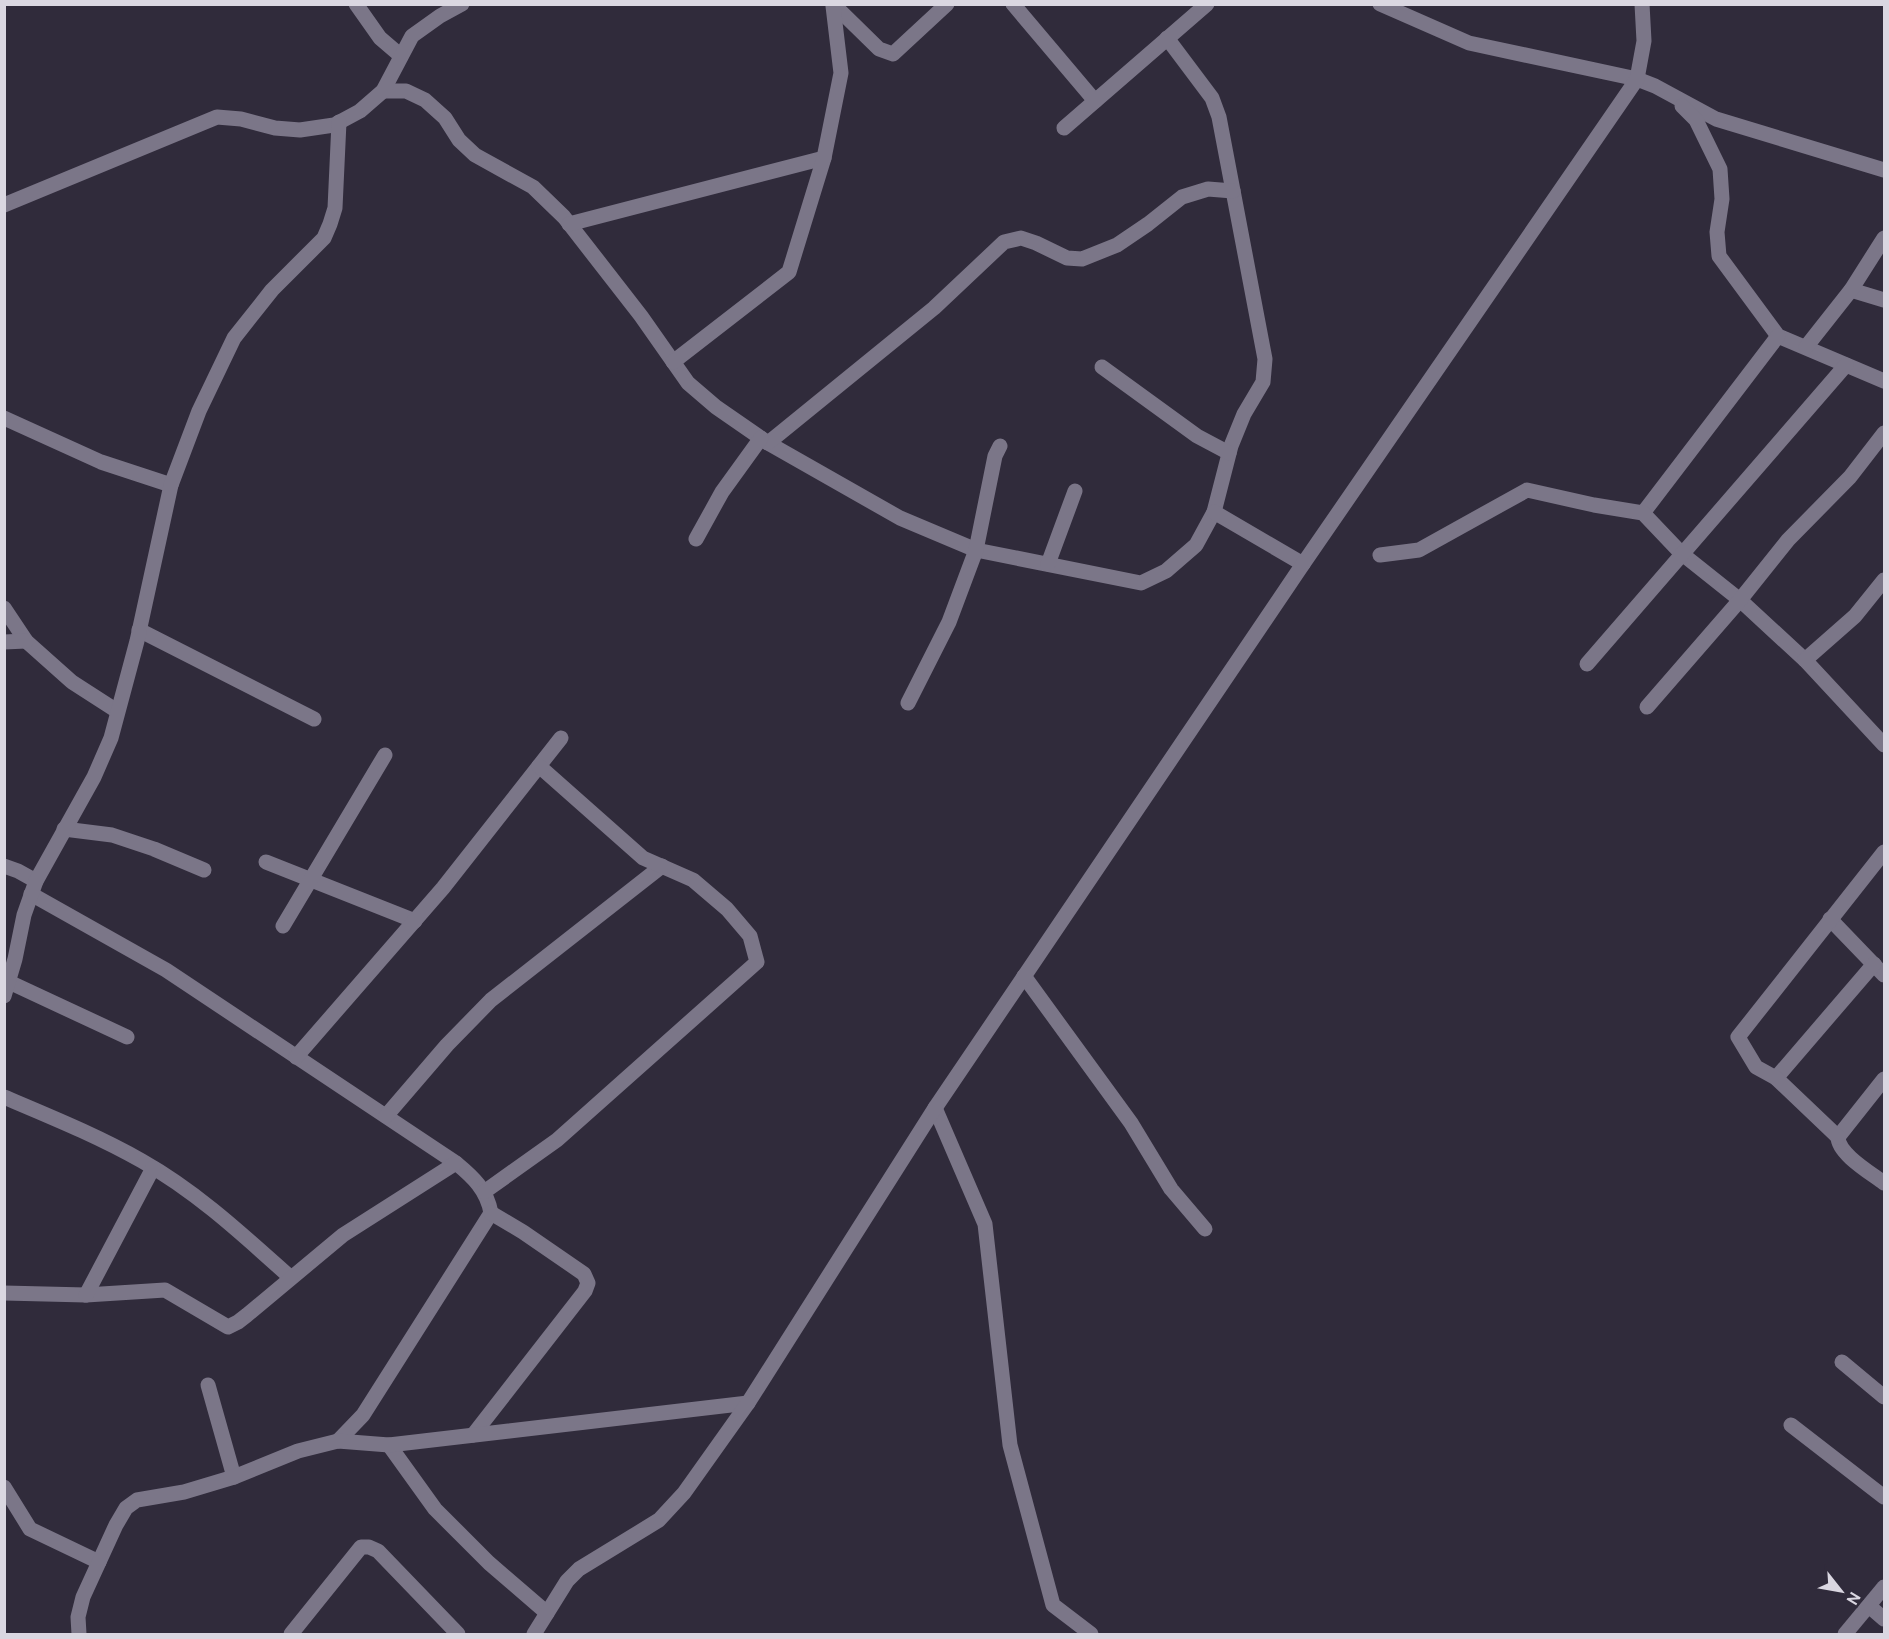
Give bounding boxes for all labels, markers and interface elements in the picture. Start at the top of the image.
north arrow [1811,1561,1871,1621]
text: N [1842,1589,1864,1608]

